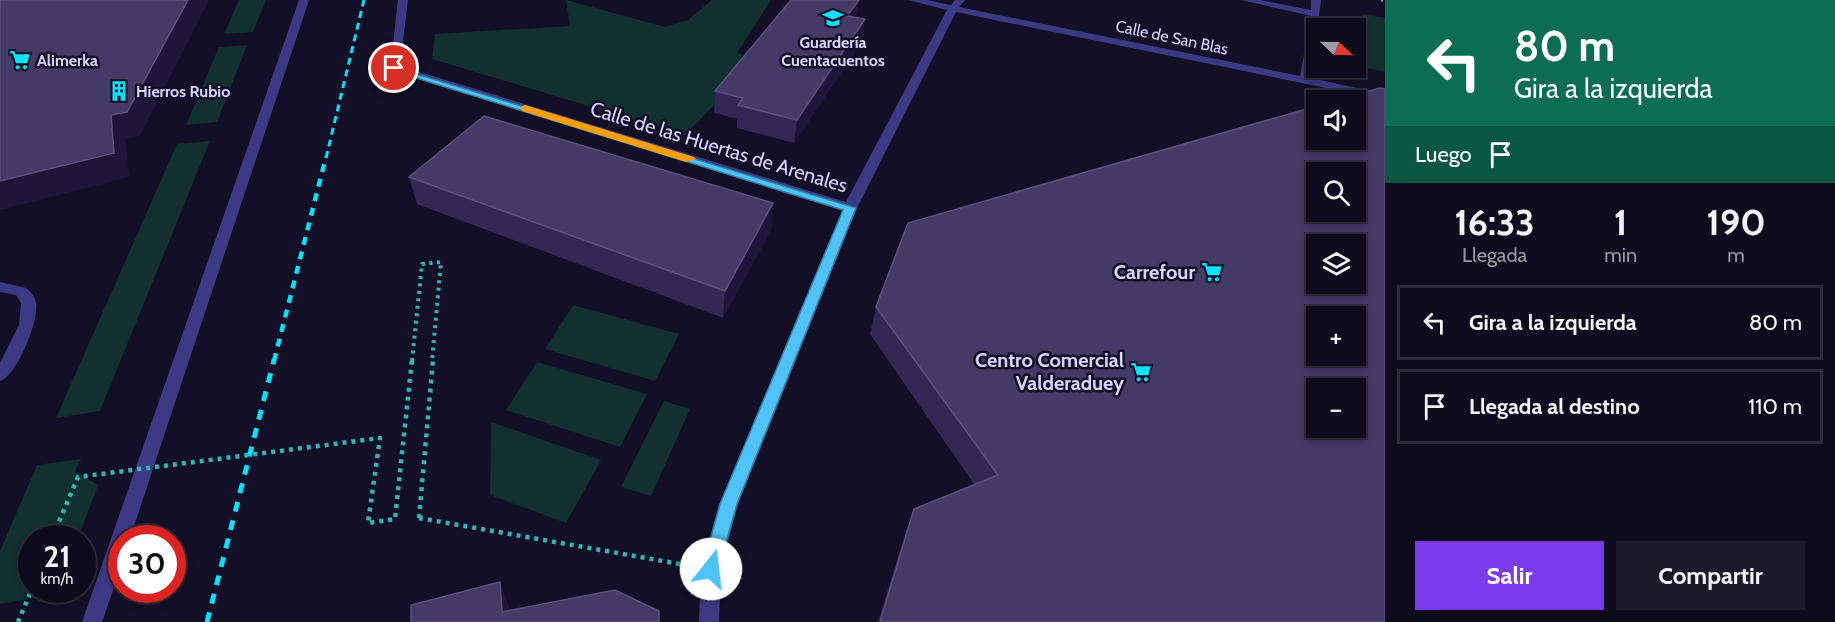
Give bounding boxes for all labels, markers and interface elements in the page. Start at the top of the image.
school or university icon: Guardería Cuentacuentos [821,6,845,30]
street label: Calle de San Blas [1114,16,1230,59]
north arrow [1306,18,1366,78]
map controls [1306,18,1366,438]
text: 80 m [1514,20,1615,72]
icon: left [1415,24,1493,102]
place label: Guardería Cuentacuentos [781,33,885,70]
pin [368,42,419,93]
supermarket icon: Alimerka [8,48,32,72]
place label: Alimerka [37,51,98,70]
icon: arrive [377,51,410,84]
text: Gira a la izquierda [1514,72,1713,105]
building icon: Hierros Rubio [107,79,131,103]
place label: Hierros Rubio [136,82,230,101]
button: sound [1306,90,1366,150]
street label: Calle de las Huertas de Arenales [588,96,850,198]
icon: arrive [1484,138,1517,171]
text: Luego [1415,141,1472,168]
button: search [1306,162,1366,222]
text: 16:33 [1454,200,1535,244]
text: 1 [1614,200,1627,244]
text: 190 [1707,200,1766,244]
button: layers [1306,234,1366,294]
text: Llegada [1462,243,1527,267]
text: min [1604,243,1637,267]
text: m [1727,243,1745,267]
place label: Carrefour [1114,260,1195,284]
supermarket icon: Carrefour [1200,260,1224,284]
button: + [1306,306,1366,366]
icon: left [1418,306,1451,339]
text: Gira a la izquierda [1469,309,1637,336]
text: 80 m [1749,309,1802,336]
place label: Centro Comercial Valderaduey [975,348,1124,395]
supermarket icon: Centro Comercial Valderaduey [1129,360,1153,384]
button: − [1306,378,1366,438]
icon: arrive [1418,390,1451,423]
text: Llegada al destino [1469,393,1640,420]
text: 110 m [1748,393,1802,420]
speed limit sign: 30 [108,525,186,603]
position arrow [679,537,743,601]
text: 21 [44,538,70,575]
button: Salir [1415,541,1604,610]
button: Compartir [1616,541,1805,610]
text: km/h [41,570,73,588]

